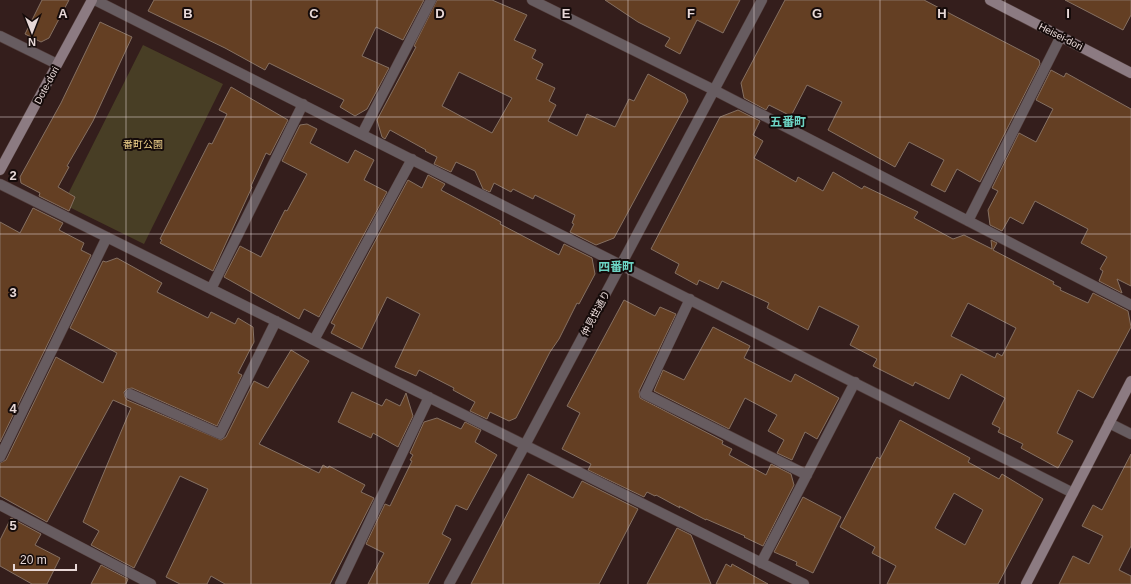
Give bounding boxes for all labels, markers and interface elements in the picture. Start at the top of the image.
text: A [58,6,68,21]
text: B [183,6,193,21]
text: C [309,6,319,21]
text: D [435,6,445,21]
text: E [562,6,571,21]
text: F [687,6,695,21]
text: G [812,6,822,21]
text: H [937,6,947,21]
text: I [1066,6,1070,21]
north arrow [12,12,52,52]
street label: Heisei-dori [1037,21,1085,52]
text: N [28,36,36,48]
street label: Dote-dori [32,64,61,106]
district label: 五番町 [770,115,806,129]
park label: 番町公園 [123,139,163,150]
text: 2 [9,168,17,183]
district label: 四番町 [598,260,634,274]
text: 3 [9,285,17,300]
street label: 仲見世通り [579,289,612,338]
text: 4 [9,401,17,416]
text: 5 [9,518,17,533]
scale bar [14,546,76,572]
text: 20 m [20,553,47,567]

